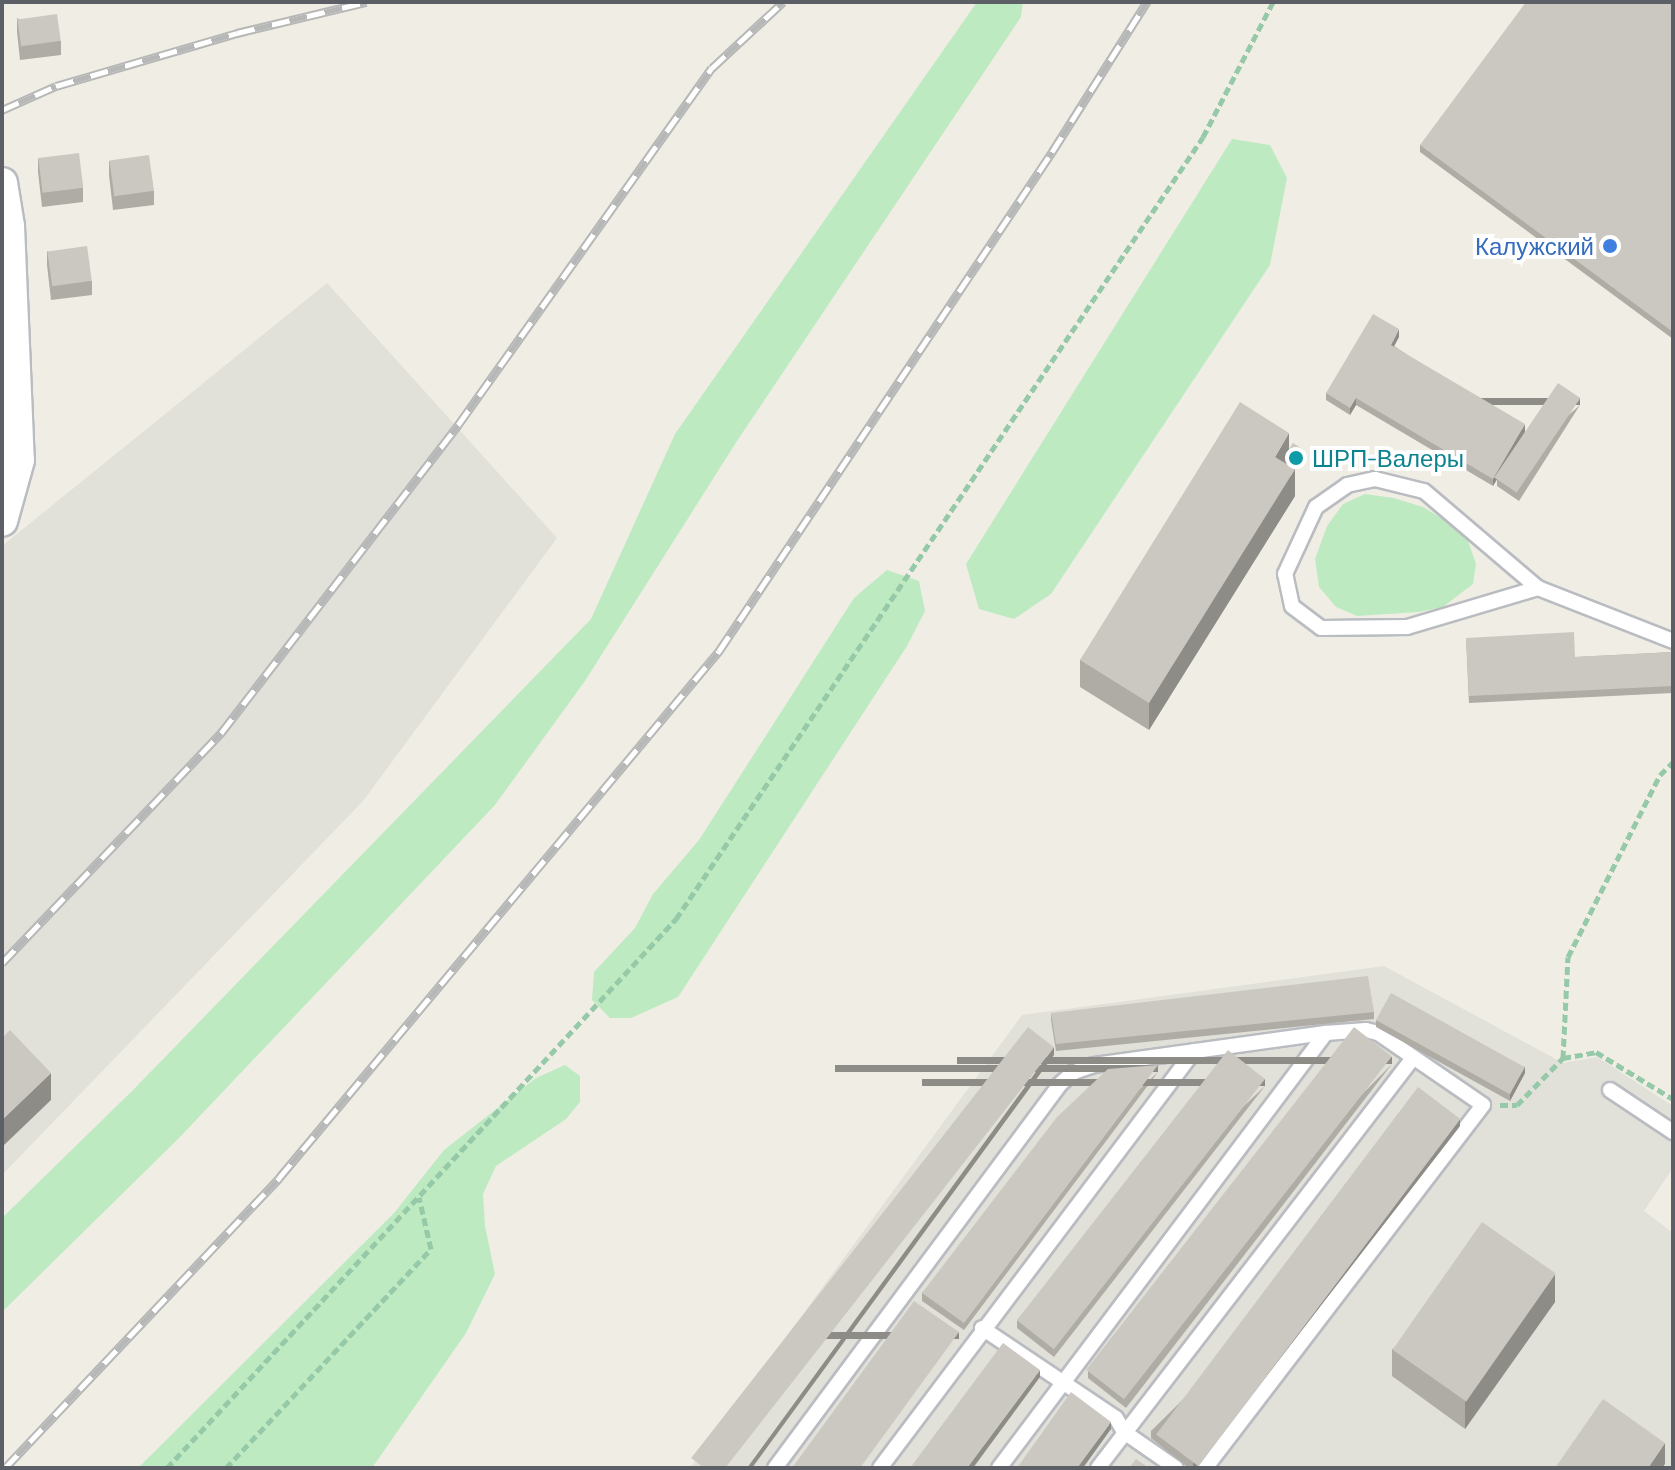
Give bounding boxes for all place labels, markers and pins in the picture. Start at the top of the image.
place label: Калужский [1475,232,1594,260]
marker: Калужский [1601,237,1619,255]
place label: ШРП-Валеры [1312,444,1464,472]
marker: ШРП-Валеры [1287,449,1305,467]

